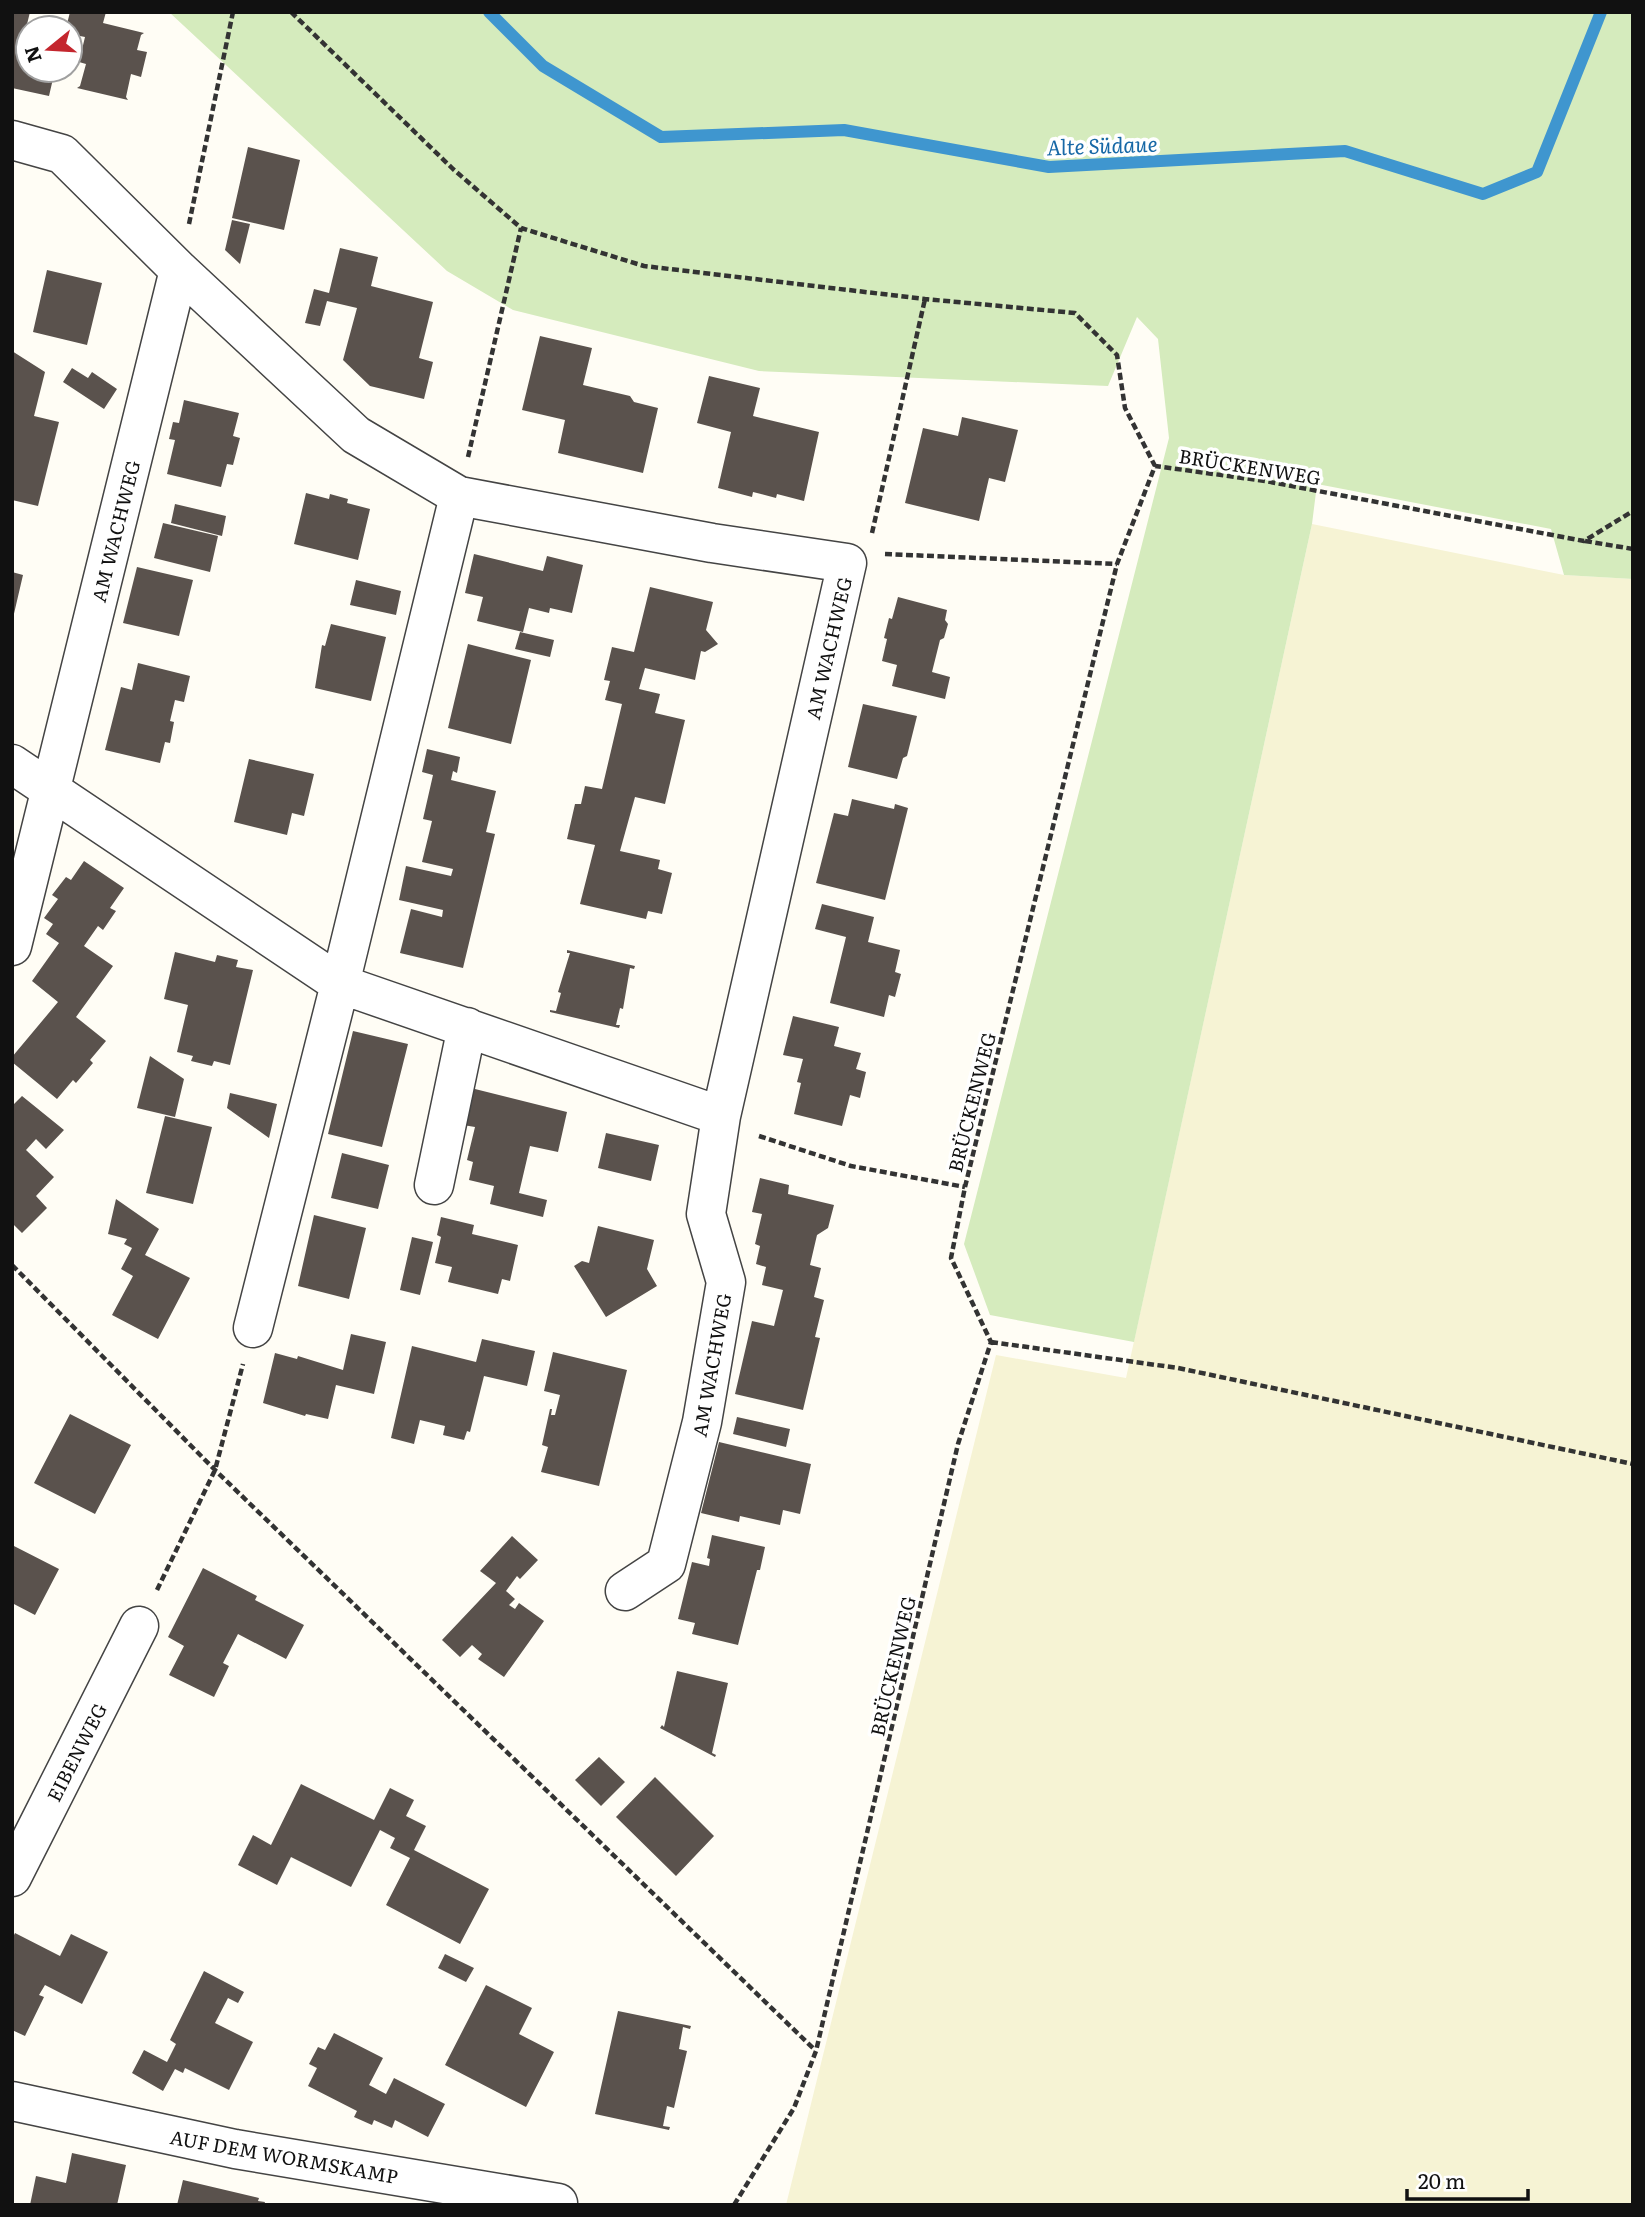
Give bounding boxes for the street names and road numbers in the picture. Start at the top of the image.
street label: BRÜCKENWEG [1177,441,1323,491]
street label: AM WACHWEG [84,457,146,605]
street label: AM WACHWEG [798,574,858,722]
street label: BRÜCKENWEG [940,1029,1002,1175]
street label: AM WACHWEG [685,1291,737,1439]
street label: BRÜCKENWEG [862,1593,922,1739]
street label: EIBENWEG [39,1698,113,1806]
street label: AUF DEM WORMSKAMP [168,2122,400,2190]

